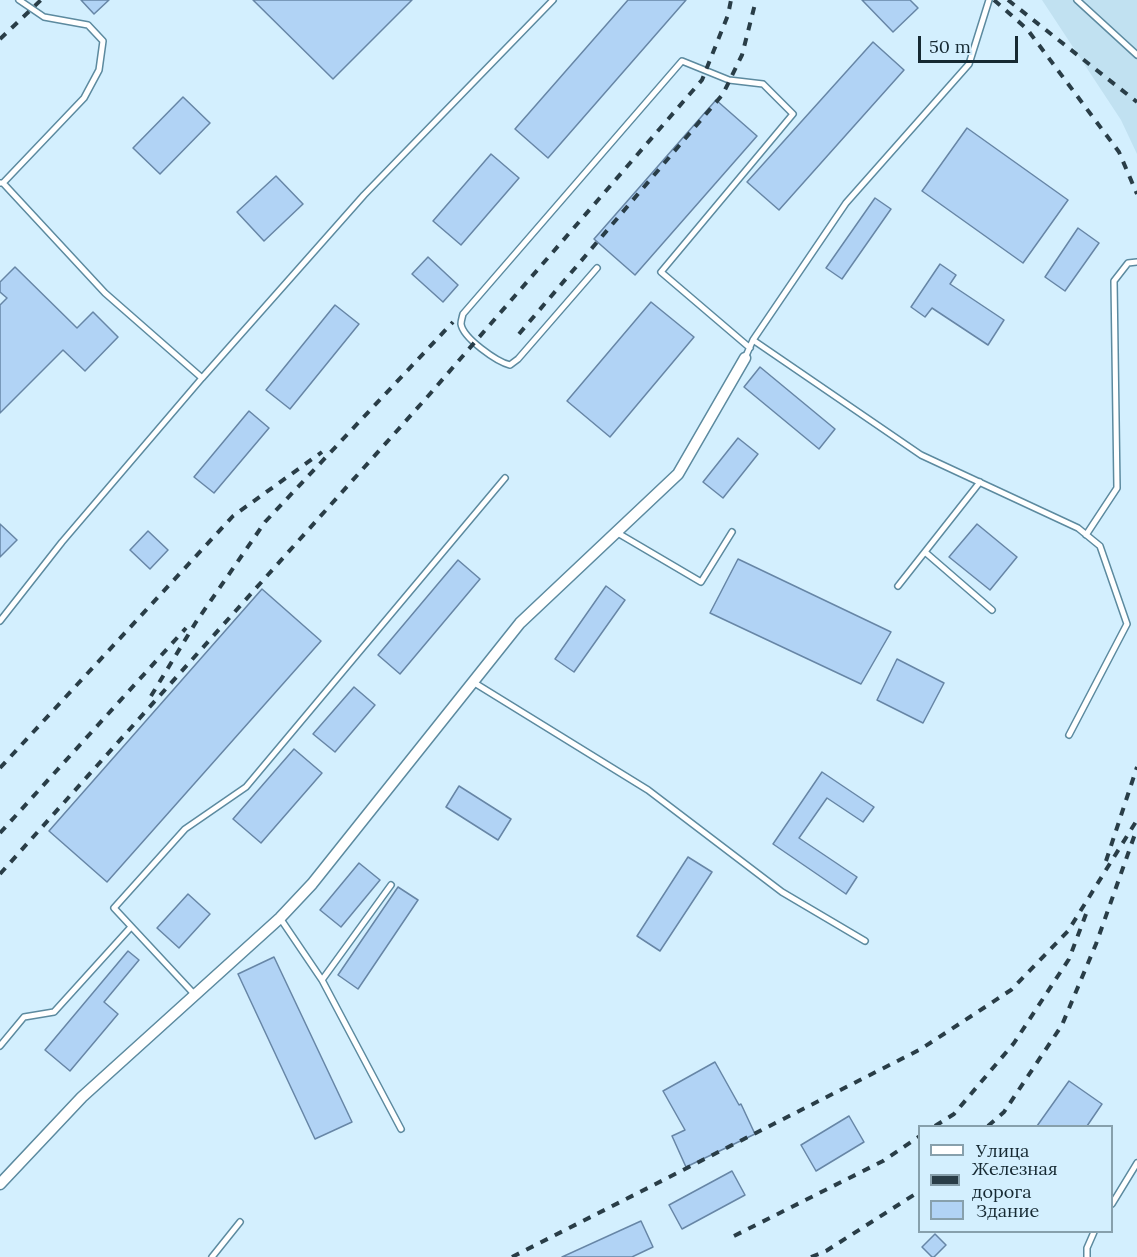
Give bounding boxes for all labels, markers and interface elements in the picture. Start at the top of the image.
scale bar [921,24,1022,62]
text: 50 m [929,35,971,58]
legend [918,1125,1113,1233]
text: Улица [976,1139,1029,1162]
text: Железная дорога [972,1157,1058,1203]
text: Здание [976,1199,1039,1222]

